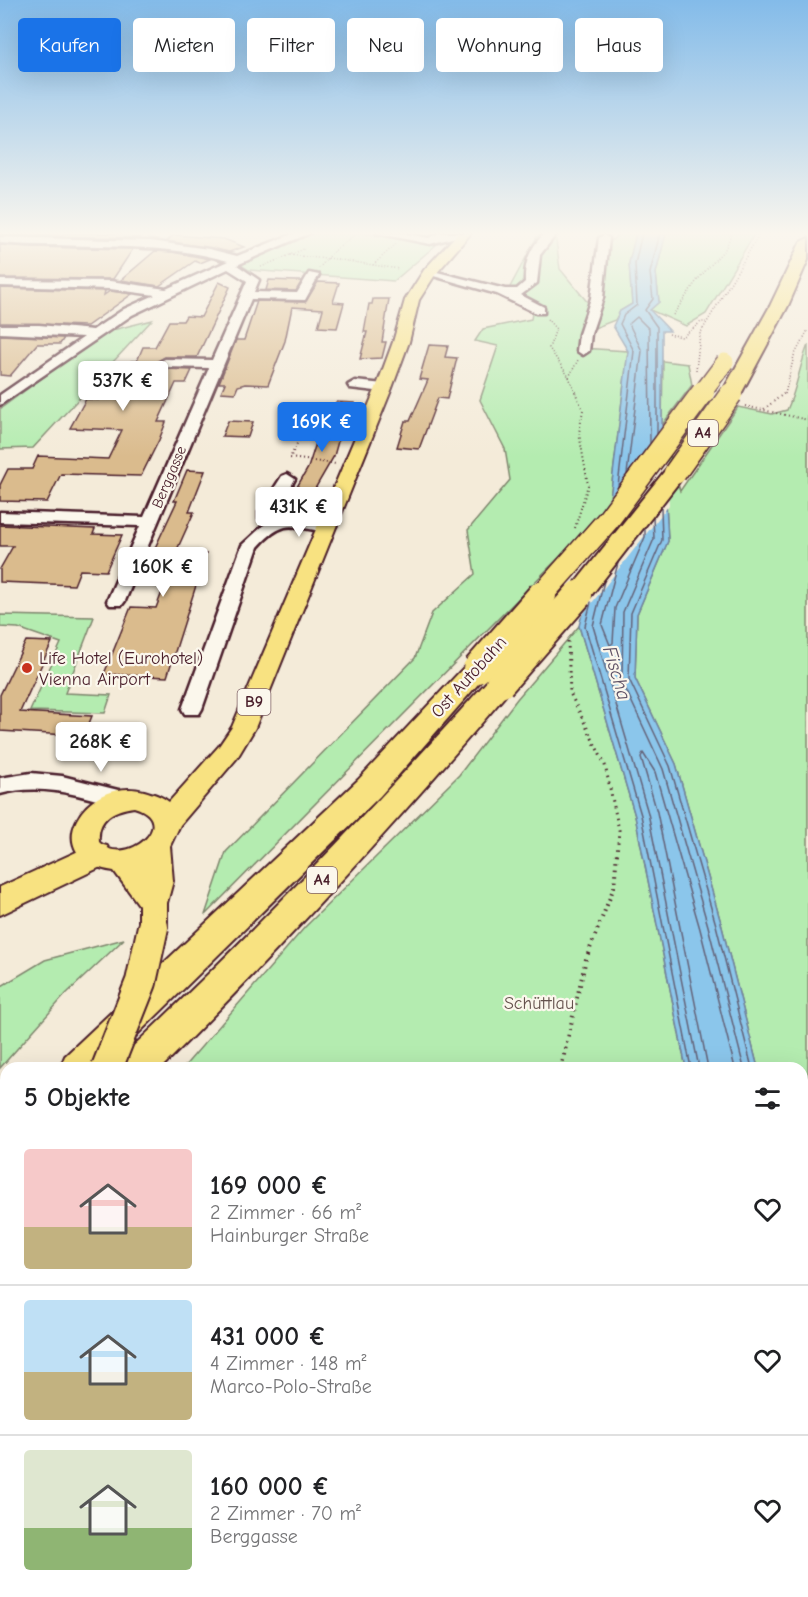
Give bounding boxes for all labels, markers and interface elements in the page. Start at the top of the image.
chip: Kaufen [18,18,121,72]
chip: Mieten [133,18,235,72]
chip: Filter [247,18,335,72]
chip: Neu [347,18,424,72]
chip: Wohnung [436,18,563,72]
chip: Haus [575,18,663,72]
pin: 537K € [74,361,172,412]
text: 537K € [92,369,154,392]
pin: 169K € [273,402,371,453]
text: 169K € [292,410,352,433]
road number: A4 [688,420,718,446]
street label: Berggasse [148,443,190,511]
pin: 431K € [250,487,348,538]
text: 431K € [269,495,329,518]
pin: 160K € [114,547,212,598]
text: 160K € [132,555,194,578]
street label: Ost Autobahn [427,632,511,722]
water label: Fischa [598,643,636,703]
place label: Life Hotel (Eurohotel) Vienna Airport [39,648,203,690]
marker: Life Hotel (Eurohotel) Vienna Airport [20,661,34,675]
road number: B9 [238,689,270,715]
pin: 268K € [52,722,150,773]
text: 268K € [70,730,132,753]
road number: A4 [307,867,337,893]
park label: Schüttlau [504,993,574,1014]
icon: filters [751,1082,784,1115]
text: 5 Objekte [24,1083,130,1113]
text: 169 000 € [210,1171,328,1201]
icon: home [72,1173,144,1245]
icon: heart [751,1193,784,1226]
text: 2 Zimmer · 66 m² [210,1201,361,1224]
text: Hainburger Straße [210,1224,369,1247]
text: 431 000 € [210,1322,326,1352]
icon: home [72,1324,144,1396]
icon: heart [751,1344,784,1377]
text: 4 Zimmer · 148 m² [210,1352,367,1375]
text: Marco-Polo-Straße [210,1375,372,1398]
text: 160 000 € [210,1472,330,1502]
icon: home [72,1474,144,1546]
icon: heart [751,1494,784,1527]
text: 2 Zimmer · 70 m² [210,1502,361,1525]
text: Berggasse [210,1525,298,1548]

